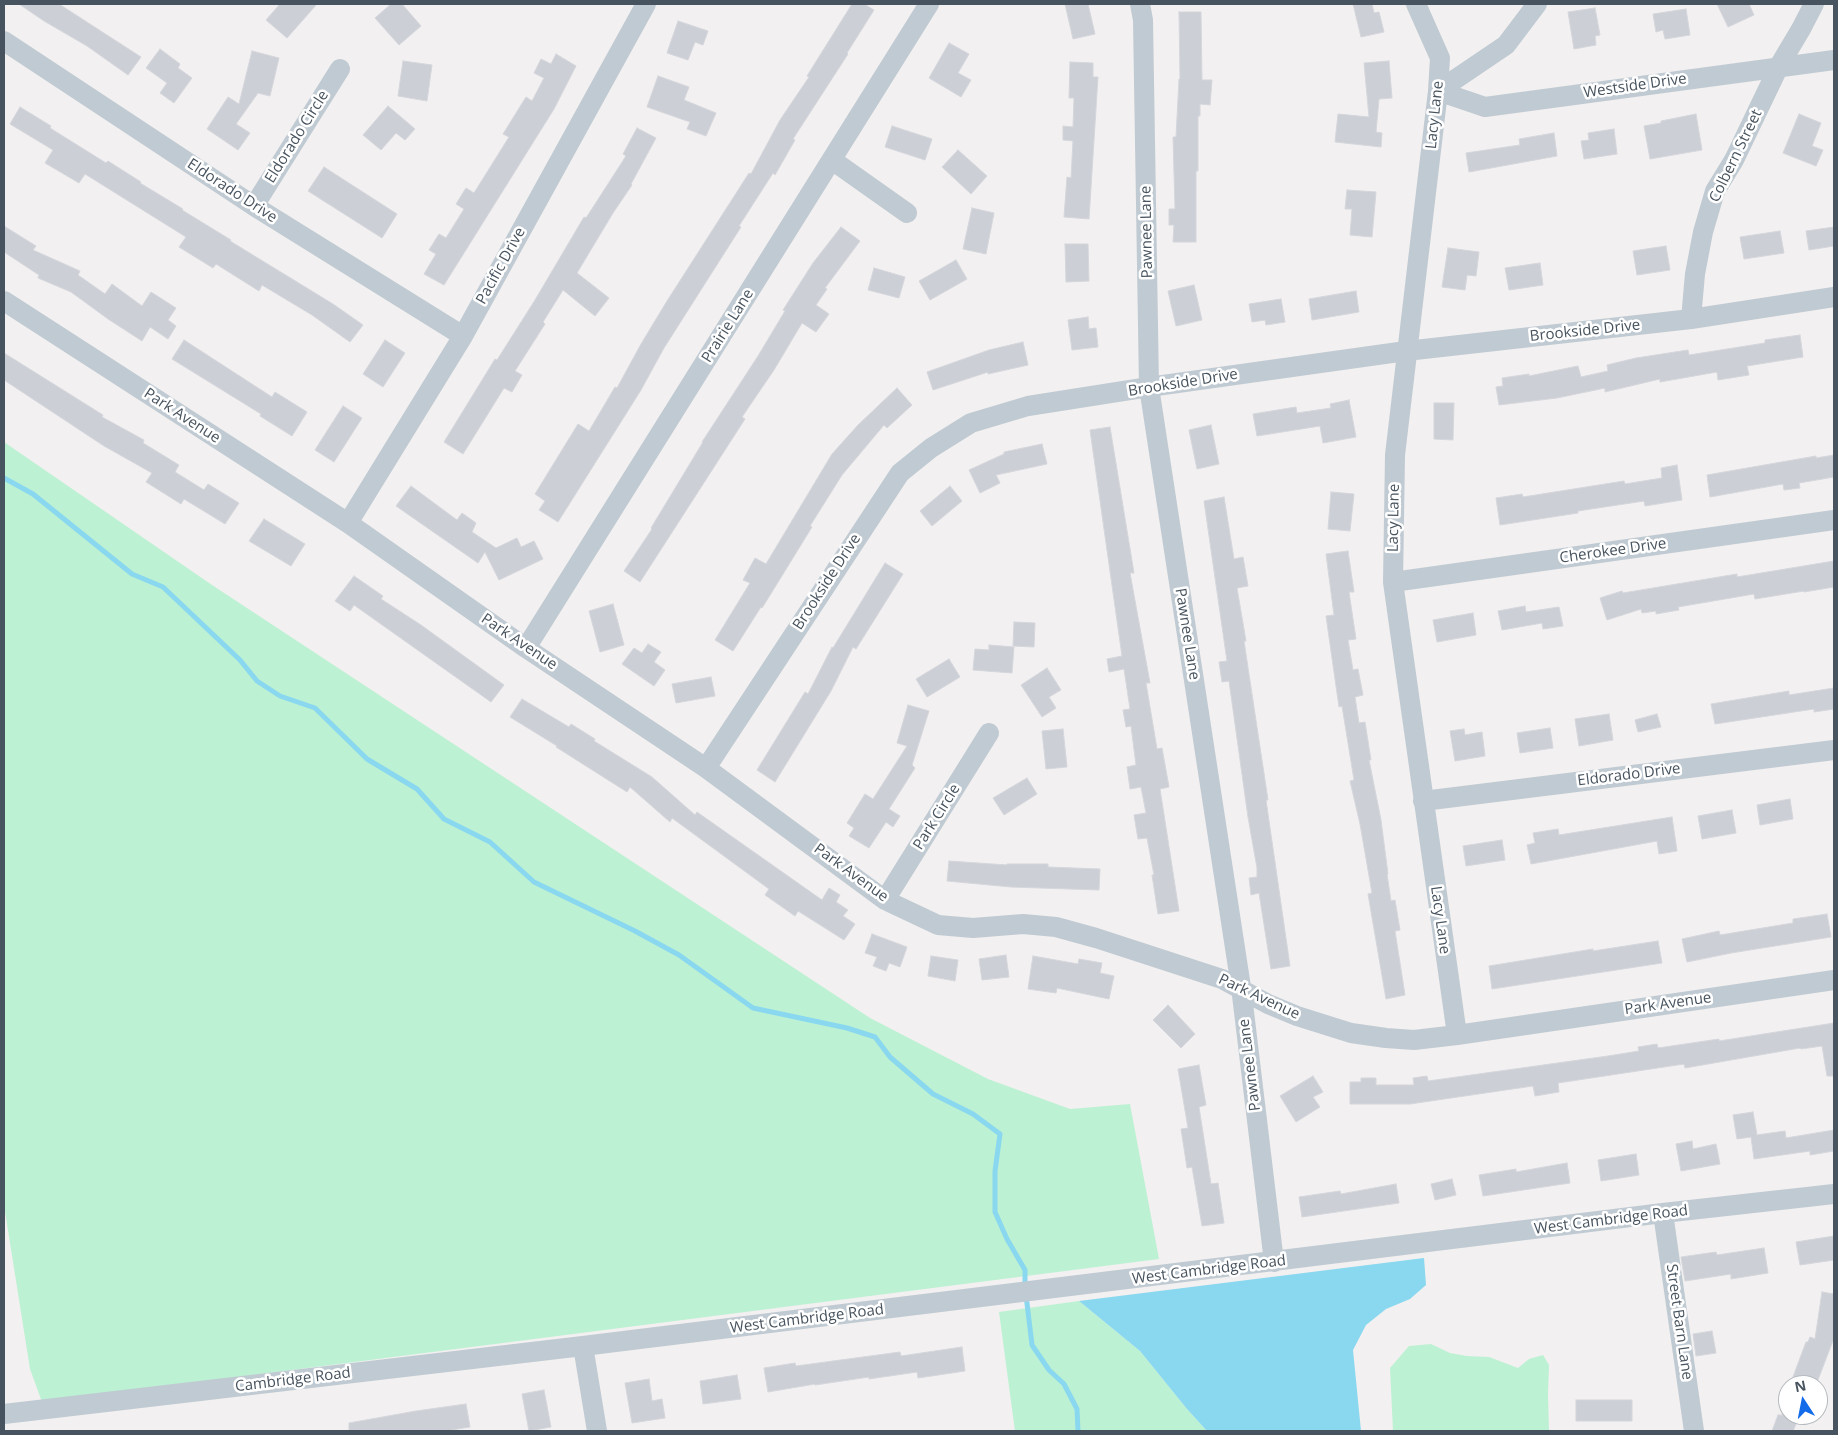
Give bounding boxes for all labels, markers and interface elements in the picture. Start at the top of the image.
street label: Westside Drive [1582,70,1688,102]
street label: Lacy Lane [1422,80,1448,150]
street label: Eldorado Circle [261,87,333,187]
street label: Colbern Street [1706,107,1766,205]
street label: Eldorado Drive [184,155,280,227]
street label: Pawnee Lane [1137,185,1157,279]
street label: Pacific Drive [473,224,529,308]
street label: Prairie Lane [698,286,758,366]
street label: Brookside Drive [1529,316,1641,346]
street label: Brookside Drive [1127,365,1239,401]
street label: Park Avenue [140,385,224,447]
street label: Lacy Lane [1384,484,1404,552]
street label: Brookside Drive [789,531,865,633]
street label: Cherokee Drive [1558,535,1668,567]
street label: Pawnee Lane [1171,587,1203,681]
street label: Park Avenue [478,610,560,674]
street label: Eldorado Drive [1576,760,1682,790]
street label: Park Circle [910,781,964,853]
street label: Park Avenue [810,840,892,906]
street label: Lacy Lane [1426,885,1454,955]
street label: Park Avenue [1216,970,1302,1024]
street label: Park Avenue [1623,989,1713,1019]
street label: Pawnee Lane [1235,1018,1265,1112]
street label: West Cambridge Road [1533,1202,1689,1238]
street label: West Cambridge Road [1131,1252,1287,1288]
street label: Street Barn Lane [1662,1263,1696,1381]
street label: West Cambridge Road [729,1301,885,1337]
street label: Cambridge Road [234,1364,352,1396]
north arrow [1778,1375,1828,1425]
text: N [1793,1375,1808,1396]

